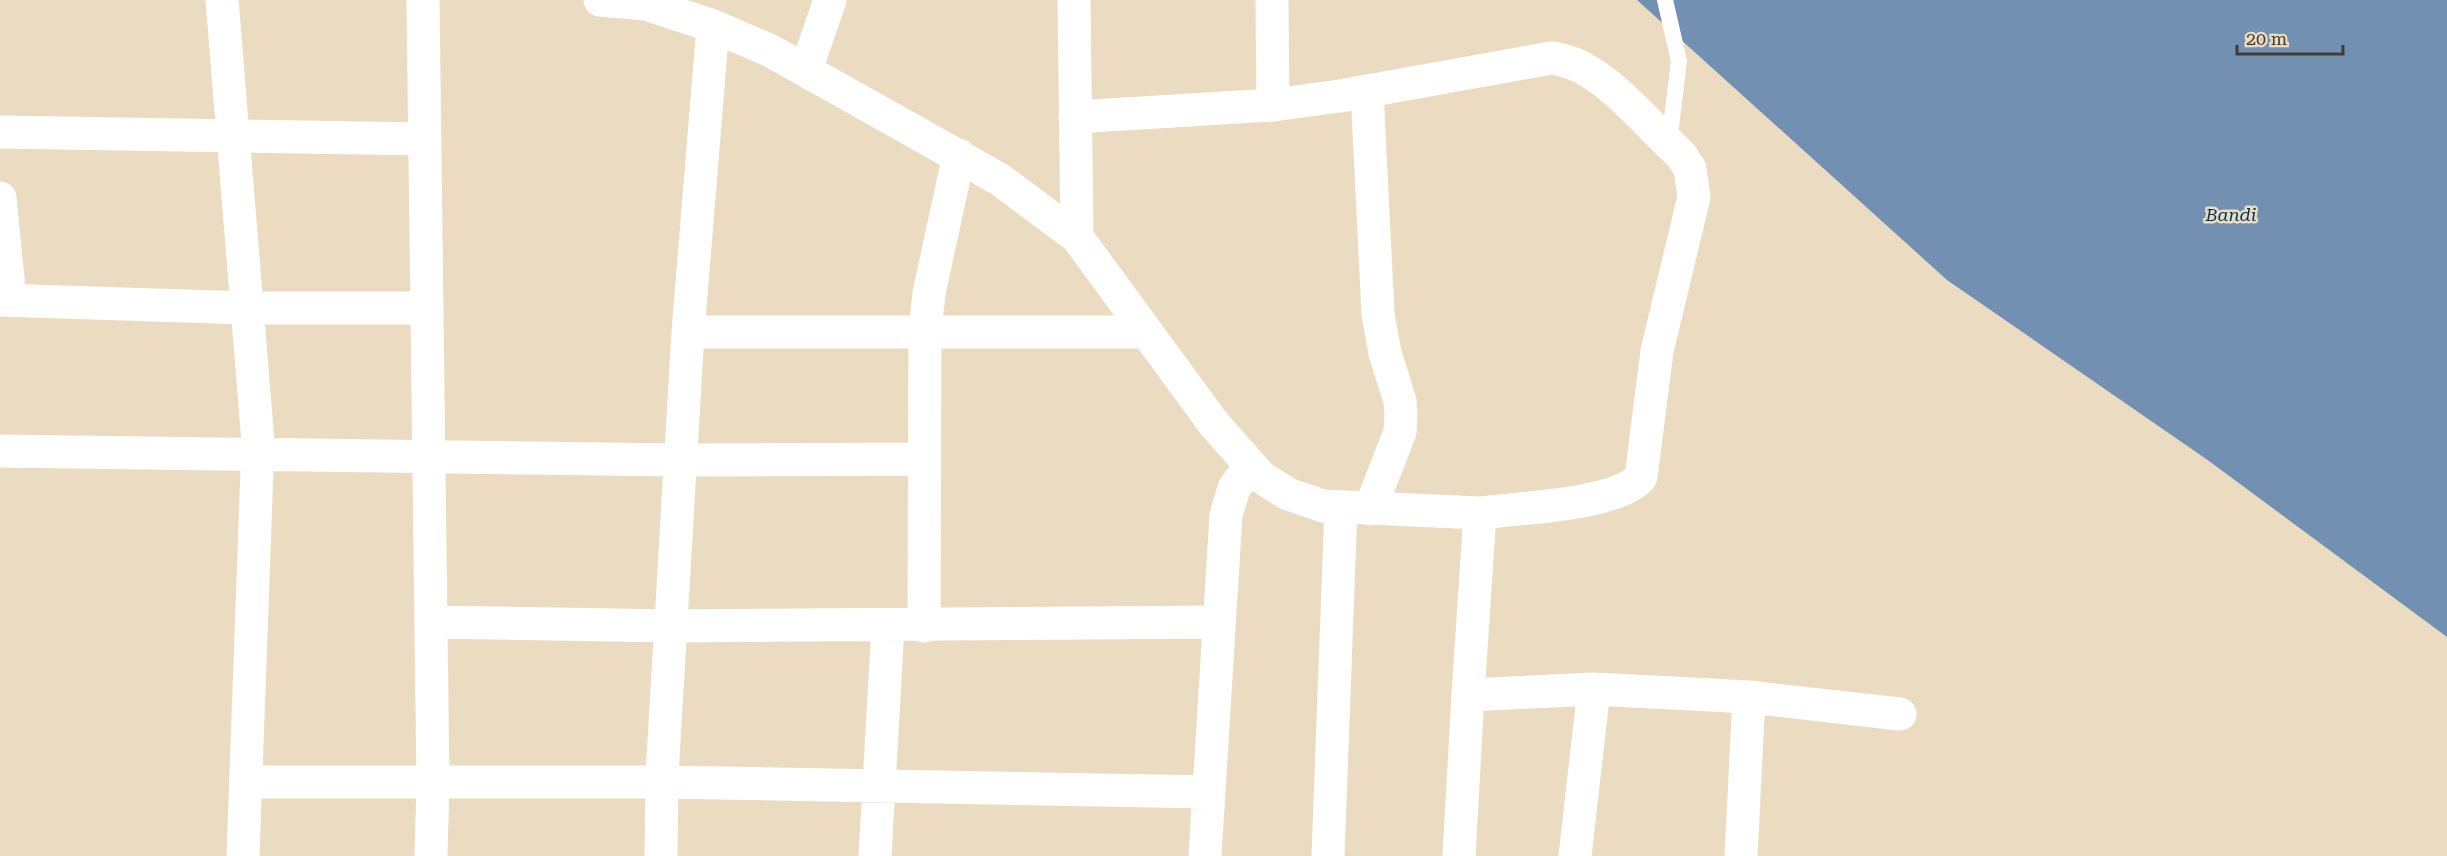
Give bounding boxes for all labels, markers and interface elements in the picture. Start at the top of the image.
scale bar [2237,18,2344,56]
text: 20 m [2246,28,2287,49]
water label: Bandi [2205,204,2257,225]

